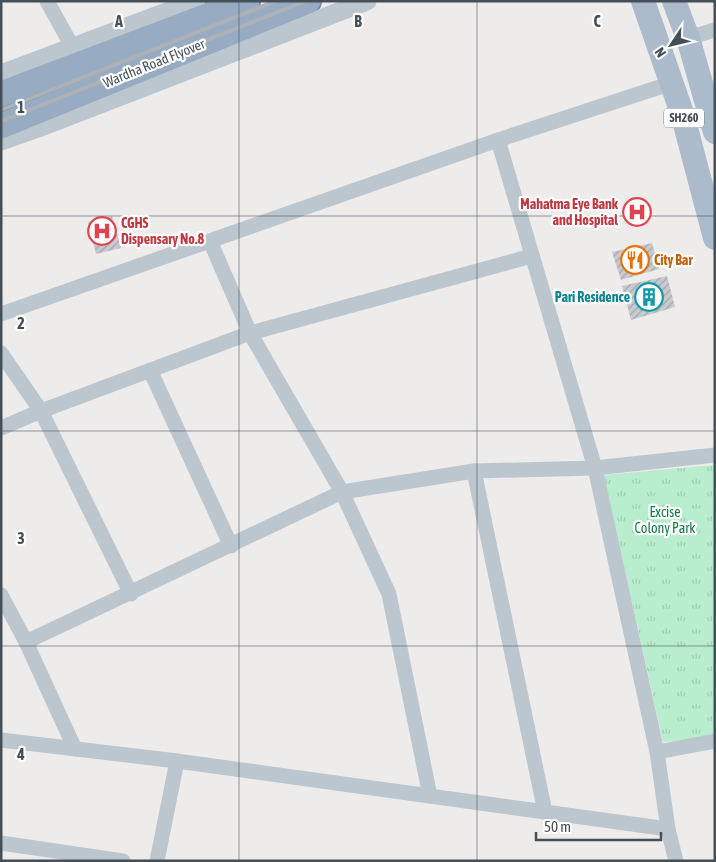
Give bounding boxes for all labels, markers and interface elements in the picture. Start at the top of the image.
text: A [114,12,123,30]
text: B [354,12,362,30]
text: C [593,12,601,30]
north arrow [646,20,696,70]
street label: Wardha Road Flyover [101,35,208,91]
text: N [651,44,669,60]
text: 1 [17,98,25,116]
road number: SH260 [664,109,704,128]
place label: Mahatma Eye Bank and Hospital [520,196,619,228]
hospital icon: Mahatma Eye Bank and Hospital [622,197,652,227]
place label: CGHS Dispensary No.8 [121,215,204,247]
hospital icon: CGHS Dispensary No.8 [87,216,117,246]
restaurant icon: City Bar [620,245,650,275]
place label: City Bar [654,252,693,268]
building icon: Pari Residence [634,282,664,312]
place label: Pari Residence [555,289,630,305]
text: 2 [17,314,25,332]
park label: Excise Colony Park [635,504,695,536]
text: 3 [17,529,25,547]
text: 4 [16,745,25,763]
scale bar [536,810,661,842]
text: 50 m [544,818,571,835]

